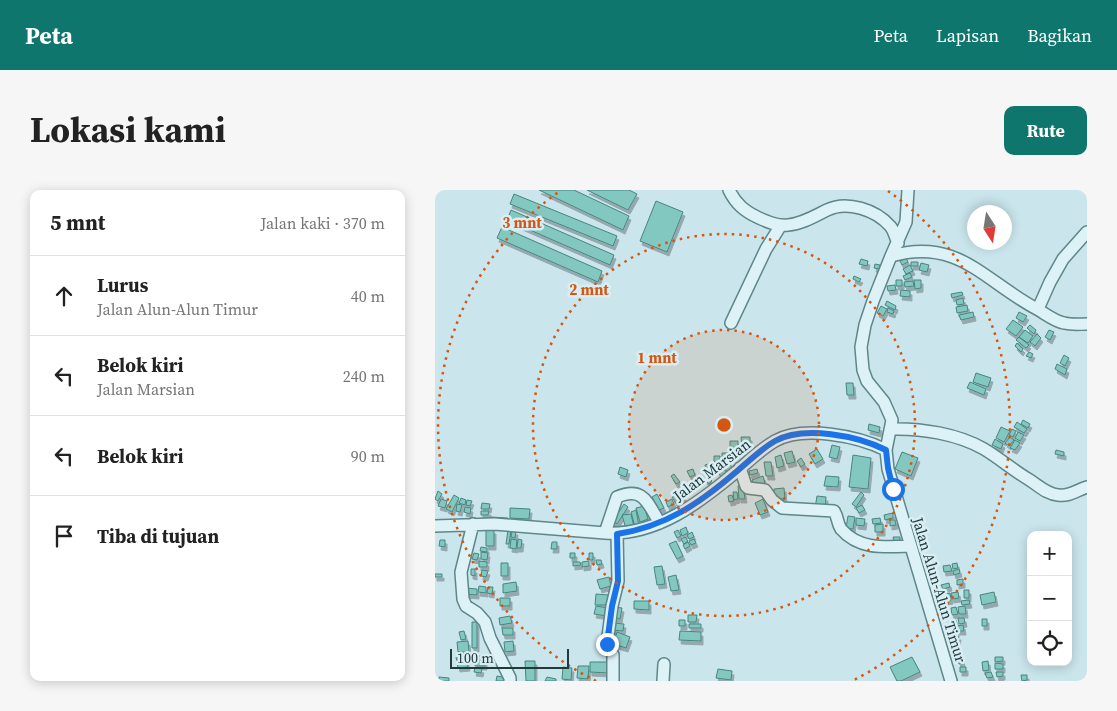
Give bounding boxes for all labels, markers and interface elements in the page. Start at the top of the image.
text: Peta [25,19,73,52]
text: Peta [874,23,908,48]
text: Lapisan [936,23,999,48]
text: Bagikan [1027,23,1092,48]
text: Lokasi kami [30,106,226,154]
button: Rute [1004,106,1087,155]
north arrow [967,205,1012,250]
text: 5 mnt [50,208,105,237]
text: Jalan kaki · 370 m [260,212,385,234]
text: 3 mnt [502,212,542,233]
text: Lurus [97,272,148,298]
text: 2 mnt [569,279,609,300]
icon: ahead [50,282,78,310]
text: 40 m [351,285,385,307]
text: Jalan Alun-Alun Timur [97,298,258,320]
text: 1 mnt [637,347,677,368]
text: Belok kiri [97,352,184,378]
icon: left [50,362,78,390]
text: 240 m [343,365,385,387]
text: Jalan Marsian [97,378,195,400]
centre of rings [715,416,733,434]
street label: Jalan Marsian [668,434,755,506]
icon: left [50,442,78,470]
text: Belok kiri [97,443,184,469]
text: 90 m [351,445,385,467]
route start [882,478,905,501]
street label: Jalan Alun-Alun Timur [907,514,972,666]
icon: arrive [50,522,78,550]
text: Tiba di tujuan [97,523,219,549]
map controls [1027,531,1072,666]
button: + [1027,531,1072,576]
button: − [1027,576,1072,621]
button: locate [1027,621,1072,666]
route end [596,633,619,656]
scale bar [450,646,569,669]
text: 100 m [457,648,494,668]

